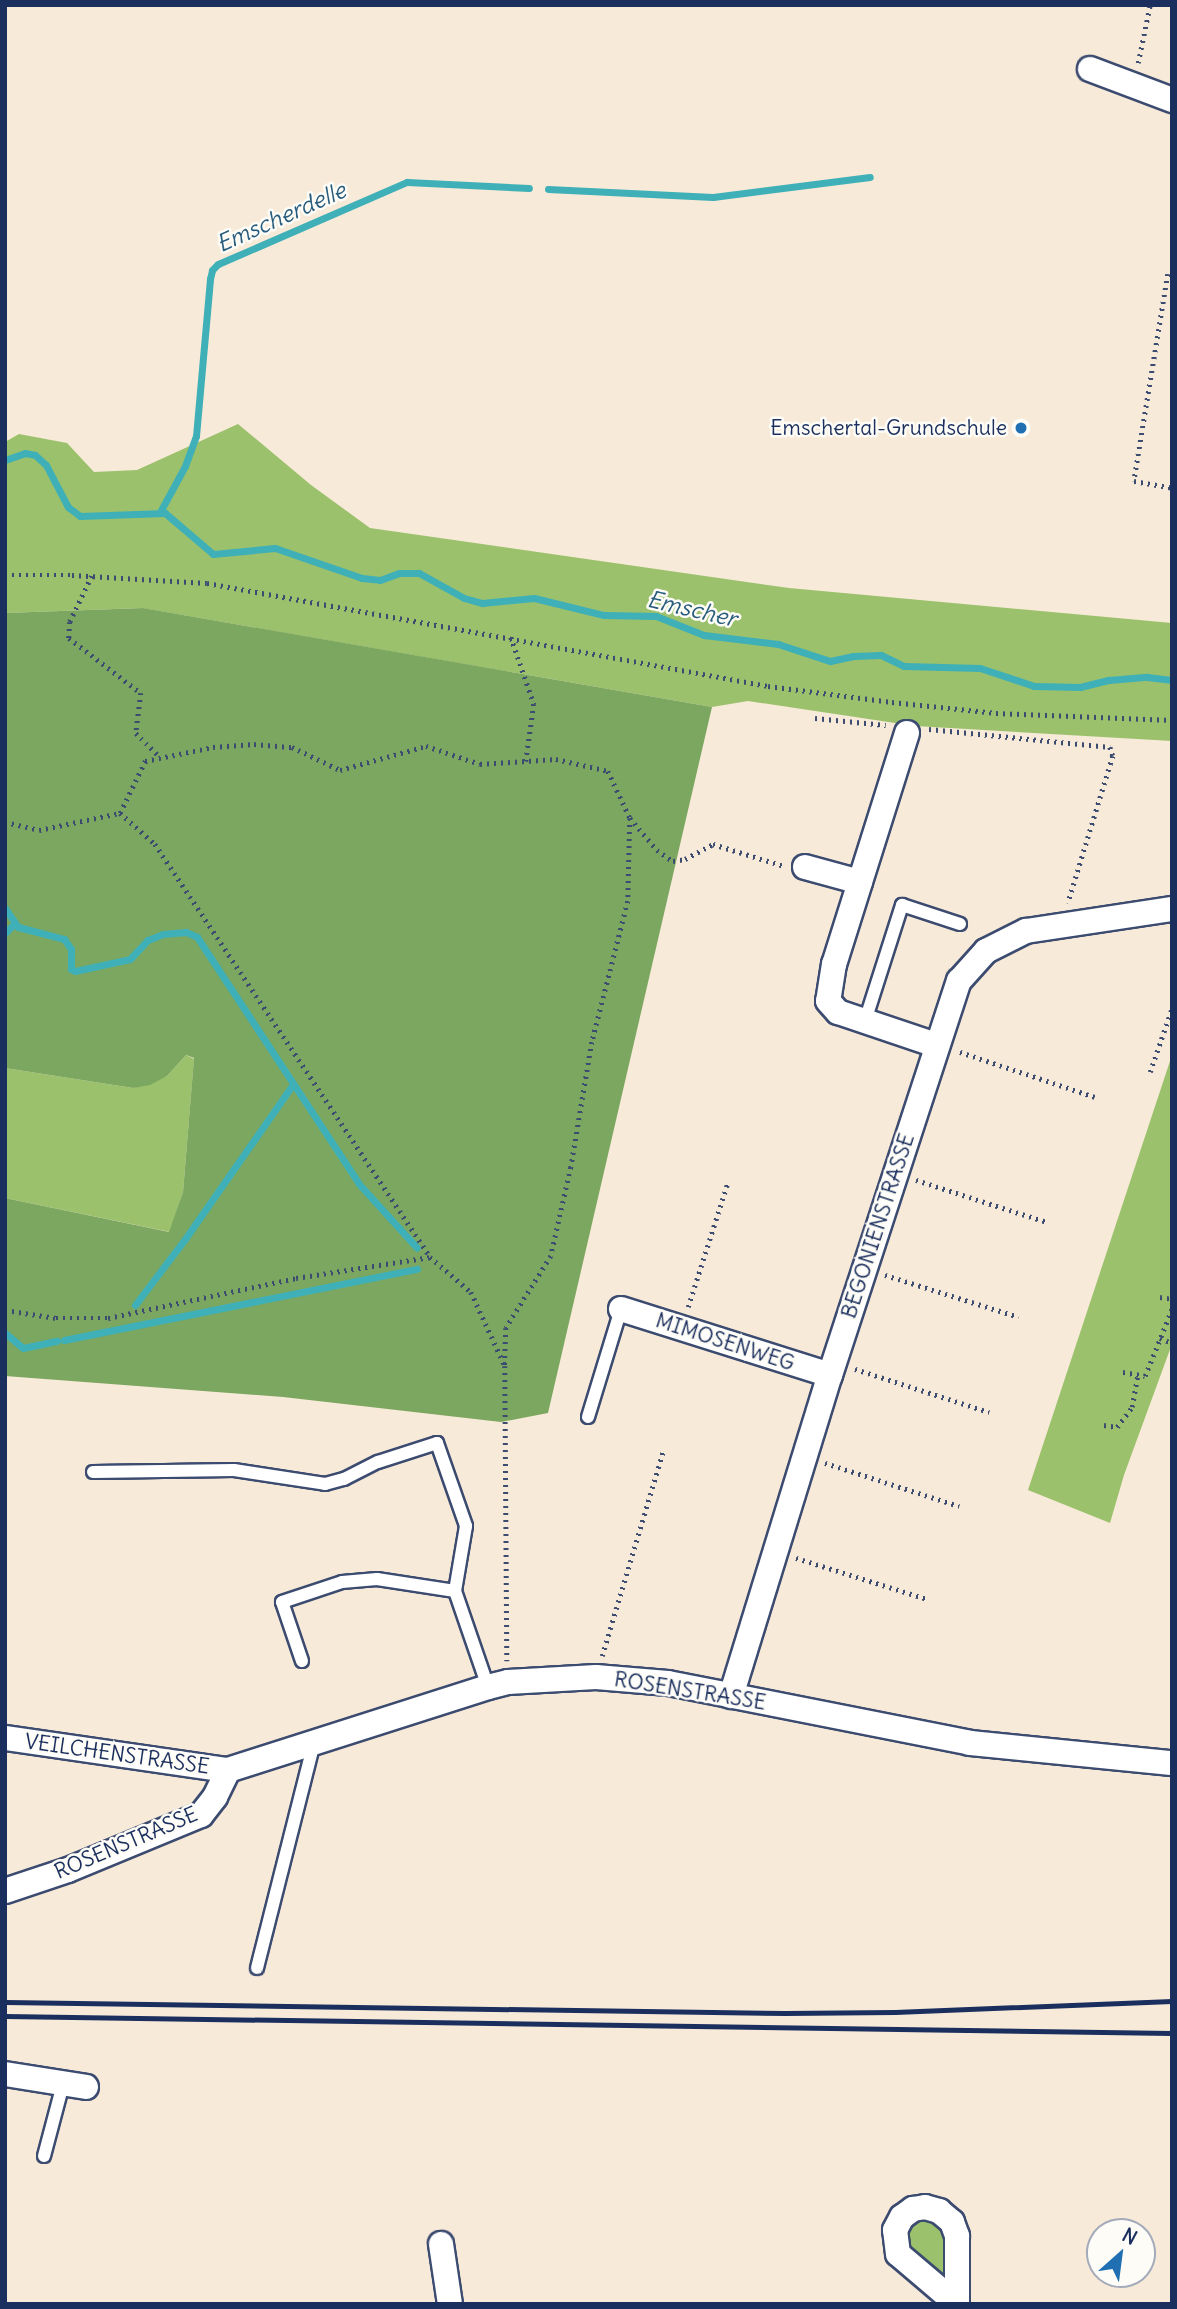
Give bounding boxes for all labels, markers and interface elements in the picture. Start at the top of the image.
water label: Emscherdelle [212,176,350,258]
place label: Emschertal-Grundschule [770,415,1007,441]
marker: Emschertal-Grundschule [1013,420,1029,436]
water label: Emscher [645,585,739,633]
street label: BEGONIENSTRASSE [836,1130,920,1322]
street label: MIMOSENWEG [652,1308,798,1376]
street label: ROSENSTRASSE [612,1667,768,1715]
street label: VEILCHENSTRASSE [23,1729,211,1779]
street label: ROSENSTRASSE [51,1801,201,1885]
north arrow [1086,2218,1156,2288]
text: N [1118,2223,1141,2250]

